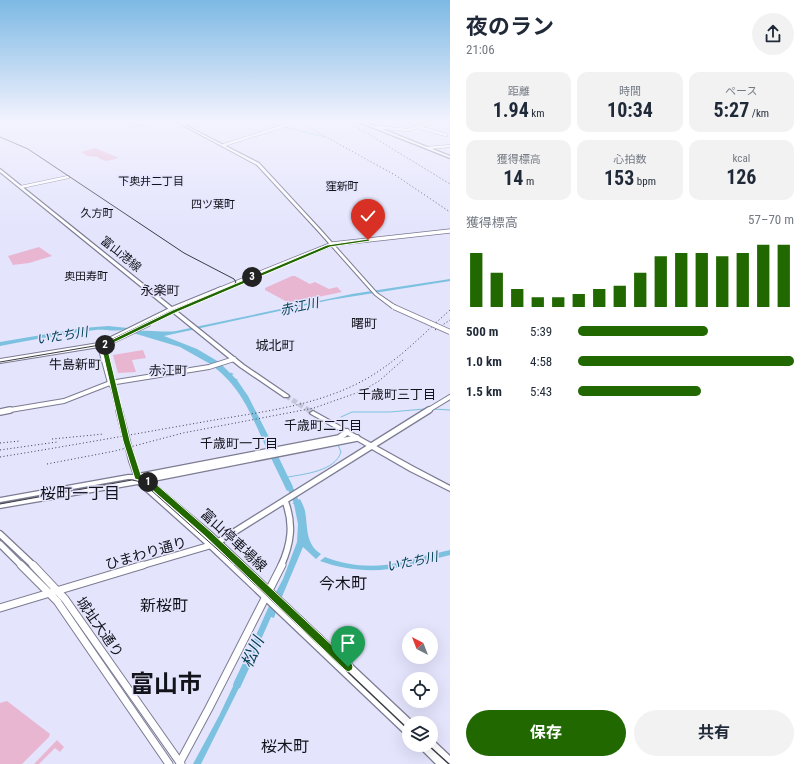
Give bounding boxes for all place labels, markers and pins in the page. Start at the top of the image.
pin [351,199,385,240]
pin: 3 [242,267,262,287]
pin: 2 [95,335,115,355]
pin: 1 [138,472,158,492]
pin [331,626,365,667]

